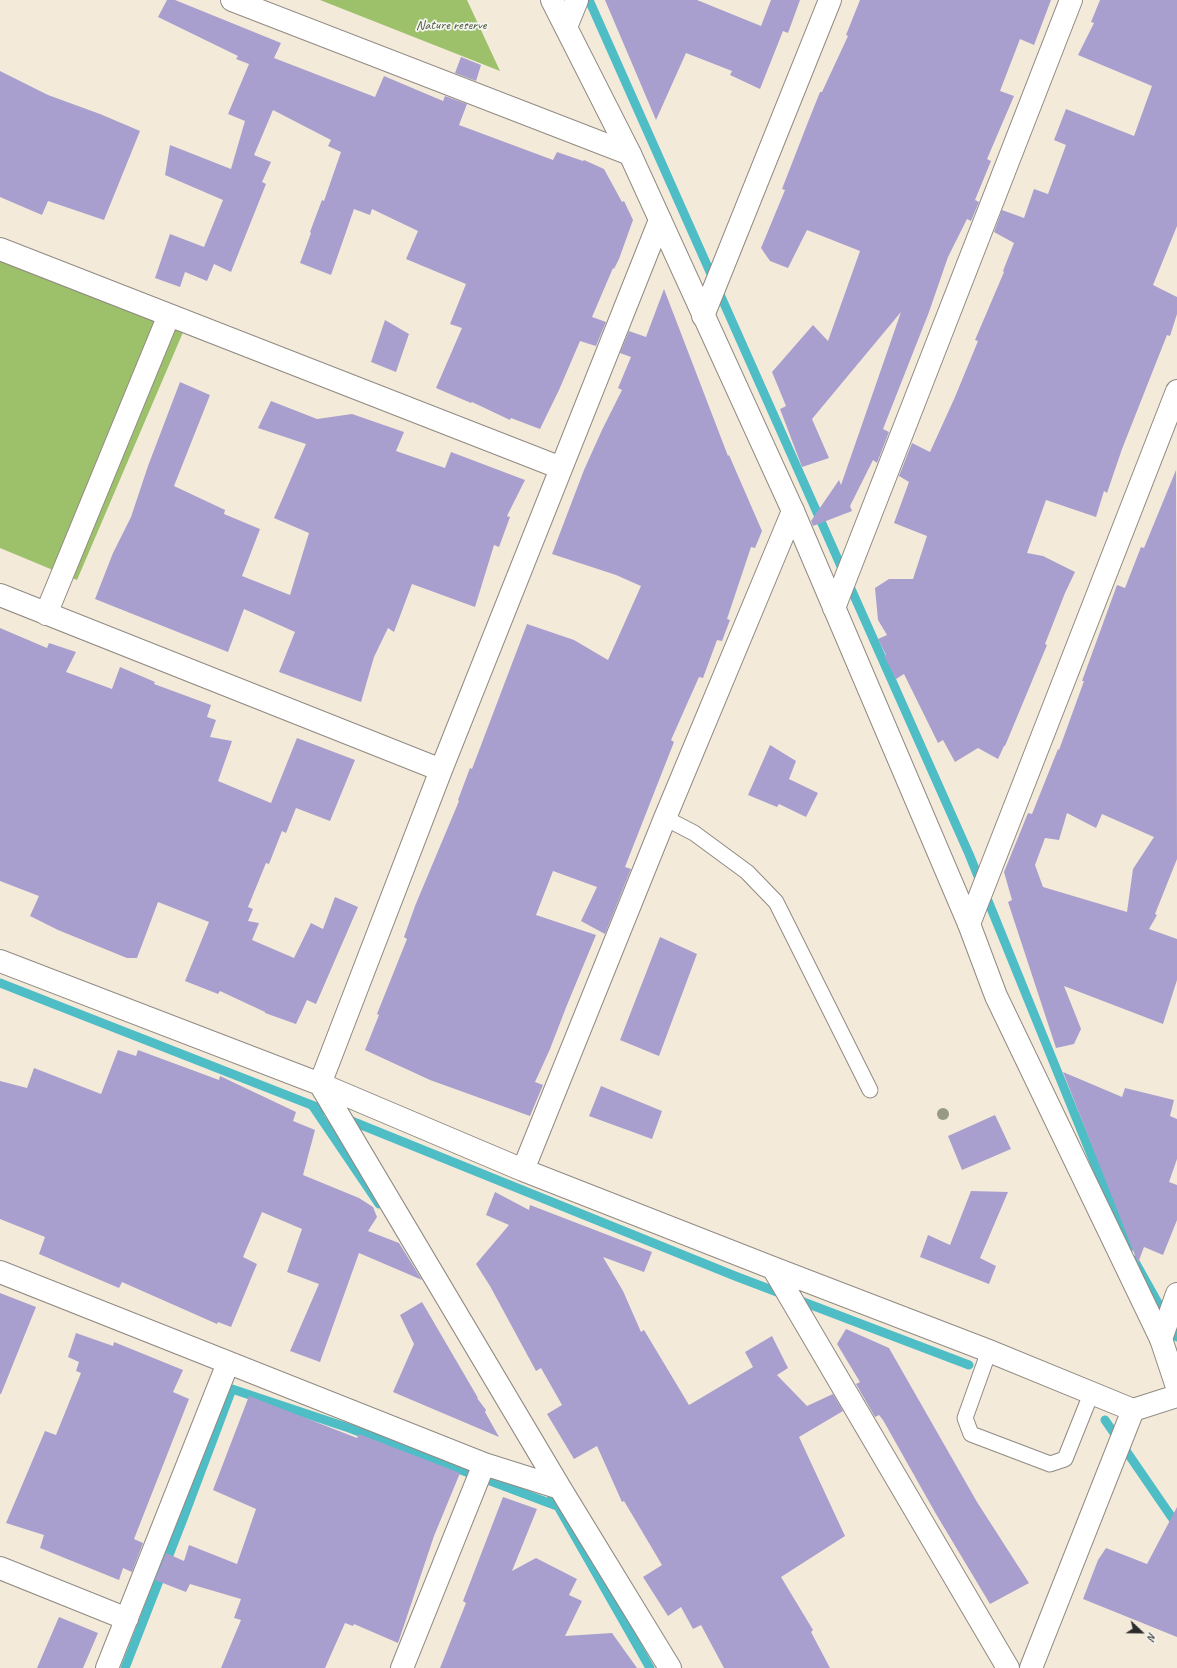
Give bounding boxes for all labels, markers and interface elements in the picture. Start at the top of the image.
park label: Nature reserve [416,17,486,33]
north arrow [1121,1612,1161,1652]
text: N [1144,1631,1160,1642]

